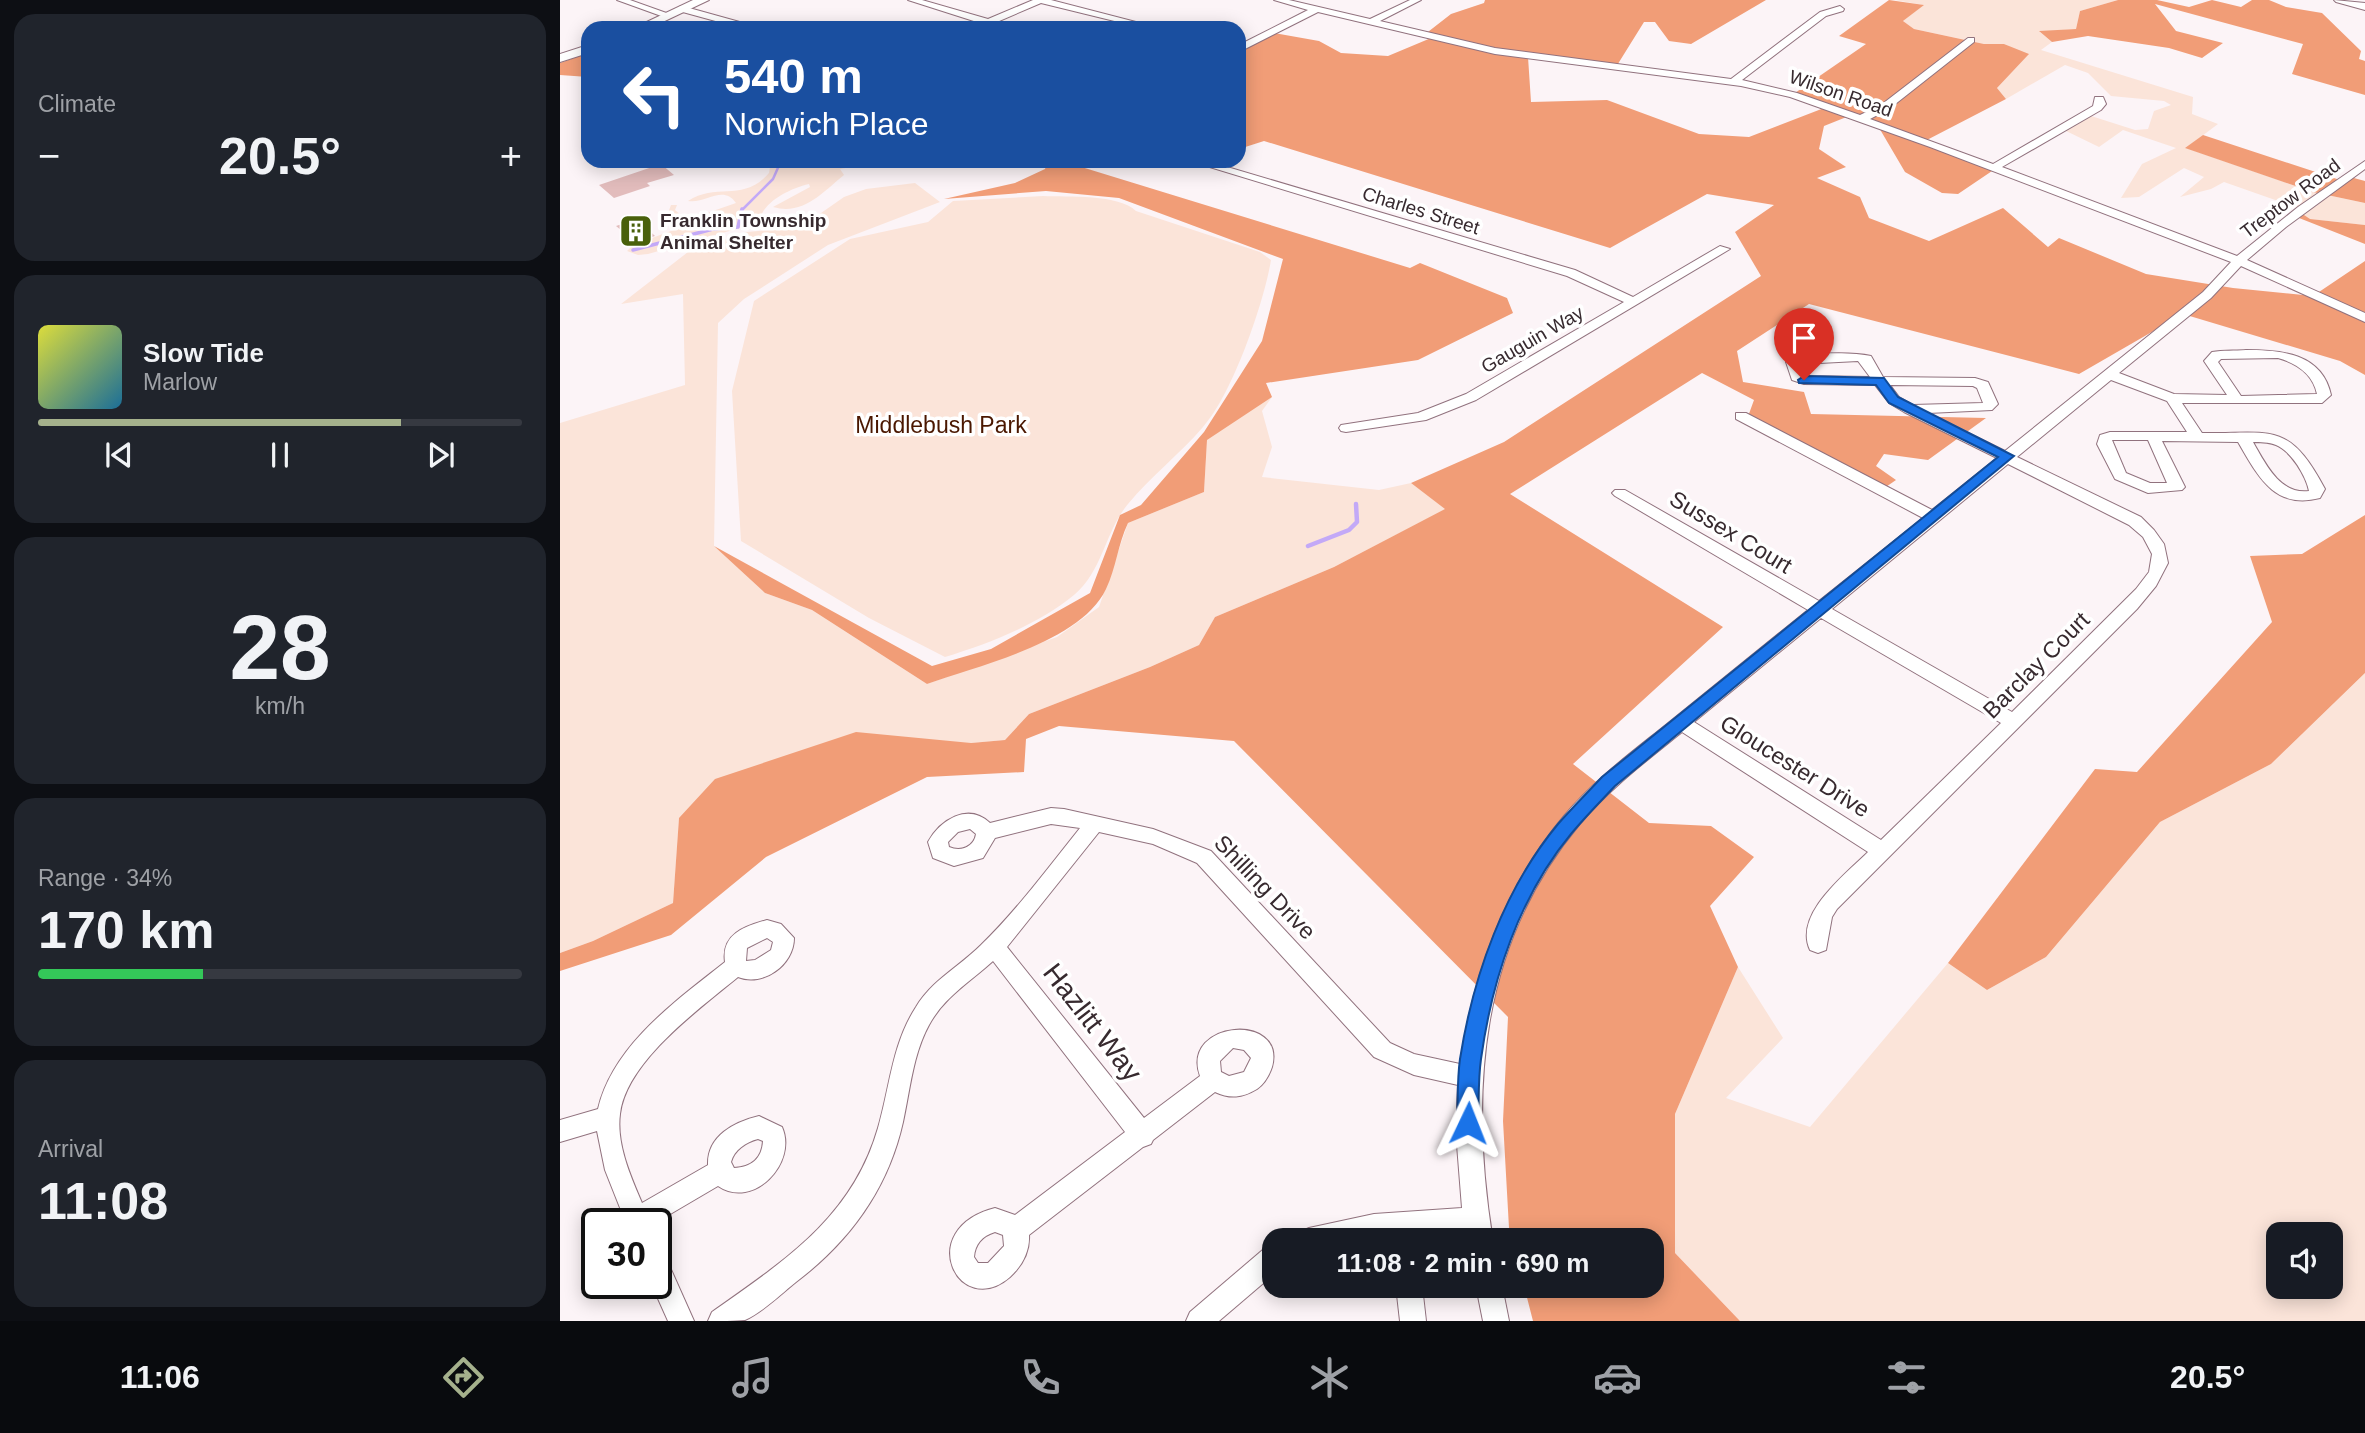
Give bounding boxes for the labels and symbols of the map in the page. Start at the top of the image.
street label: Wilson Road [1786,66,1895,121]
street label: Treptow Road [2237,154,2344,242]
street label: Charles Street [1360,183,1483,238]
place label: Franklin Township Animal Shelter [660,210,826,253]
building icon: Franklin Township Animal Shelter [617,212,655,250]
street label: Gauguin Way [1477,301,1587,377]
pin [1774,308,1834,380]
park label: Middlebush Park [855,412,1027,438]
street label: Sussex Court [1665,485,1797,579]
street label: Barclay Court [1978,606,2095,723]
street label: Gloucester Drive [1715,710,1875,822]
street label: Shilling Drive [1209,830,1321,944]
street label: Hazlitt Way [1037,957,1148,1087]
position arrow [1431,1086,1505,1160]
speed limit sign: 30 [581,1208,672,1299]

